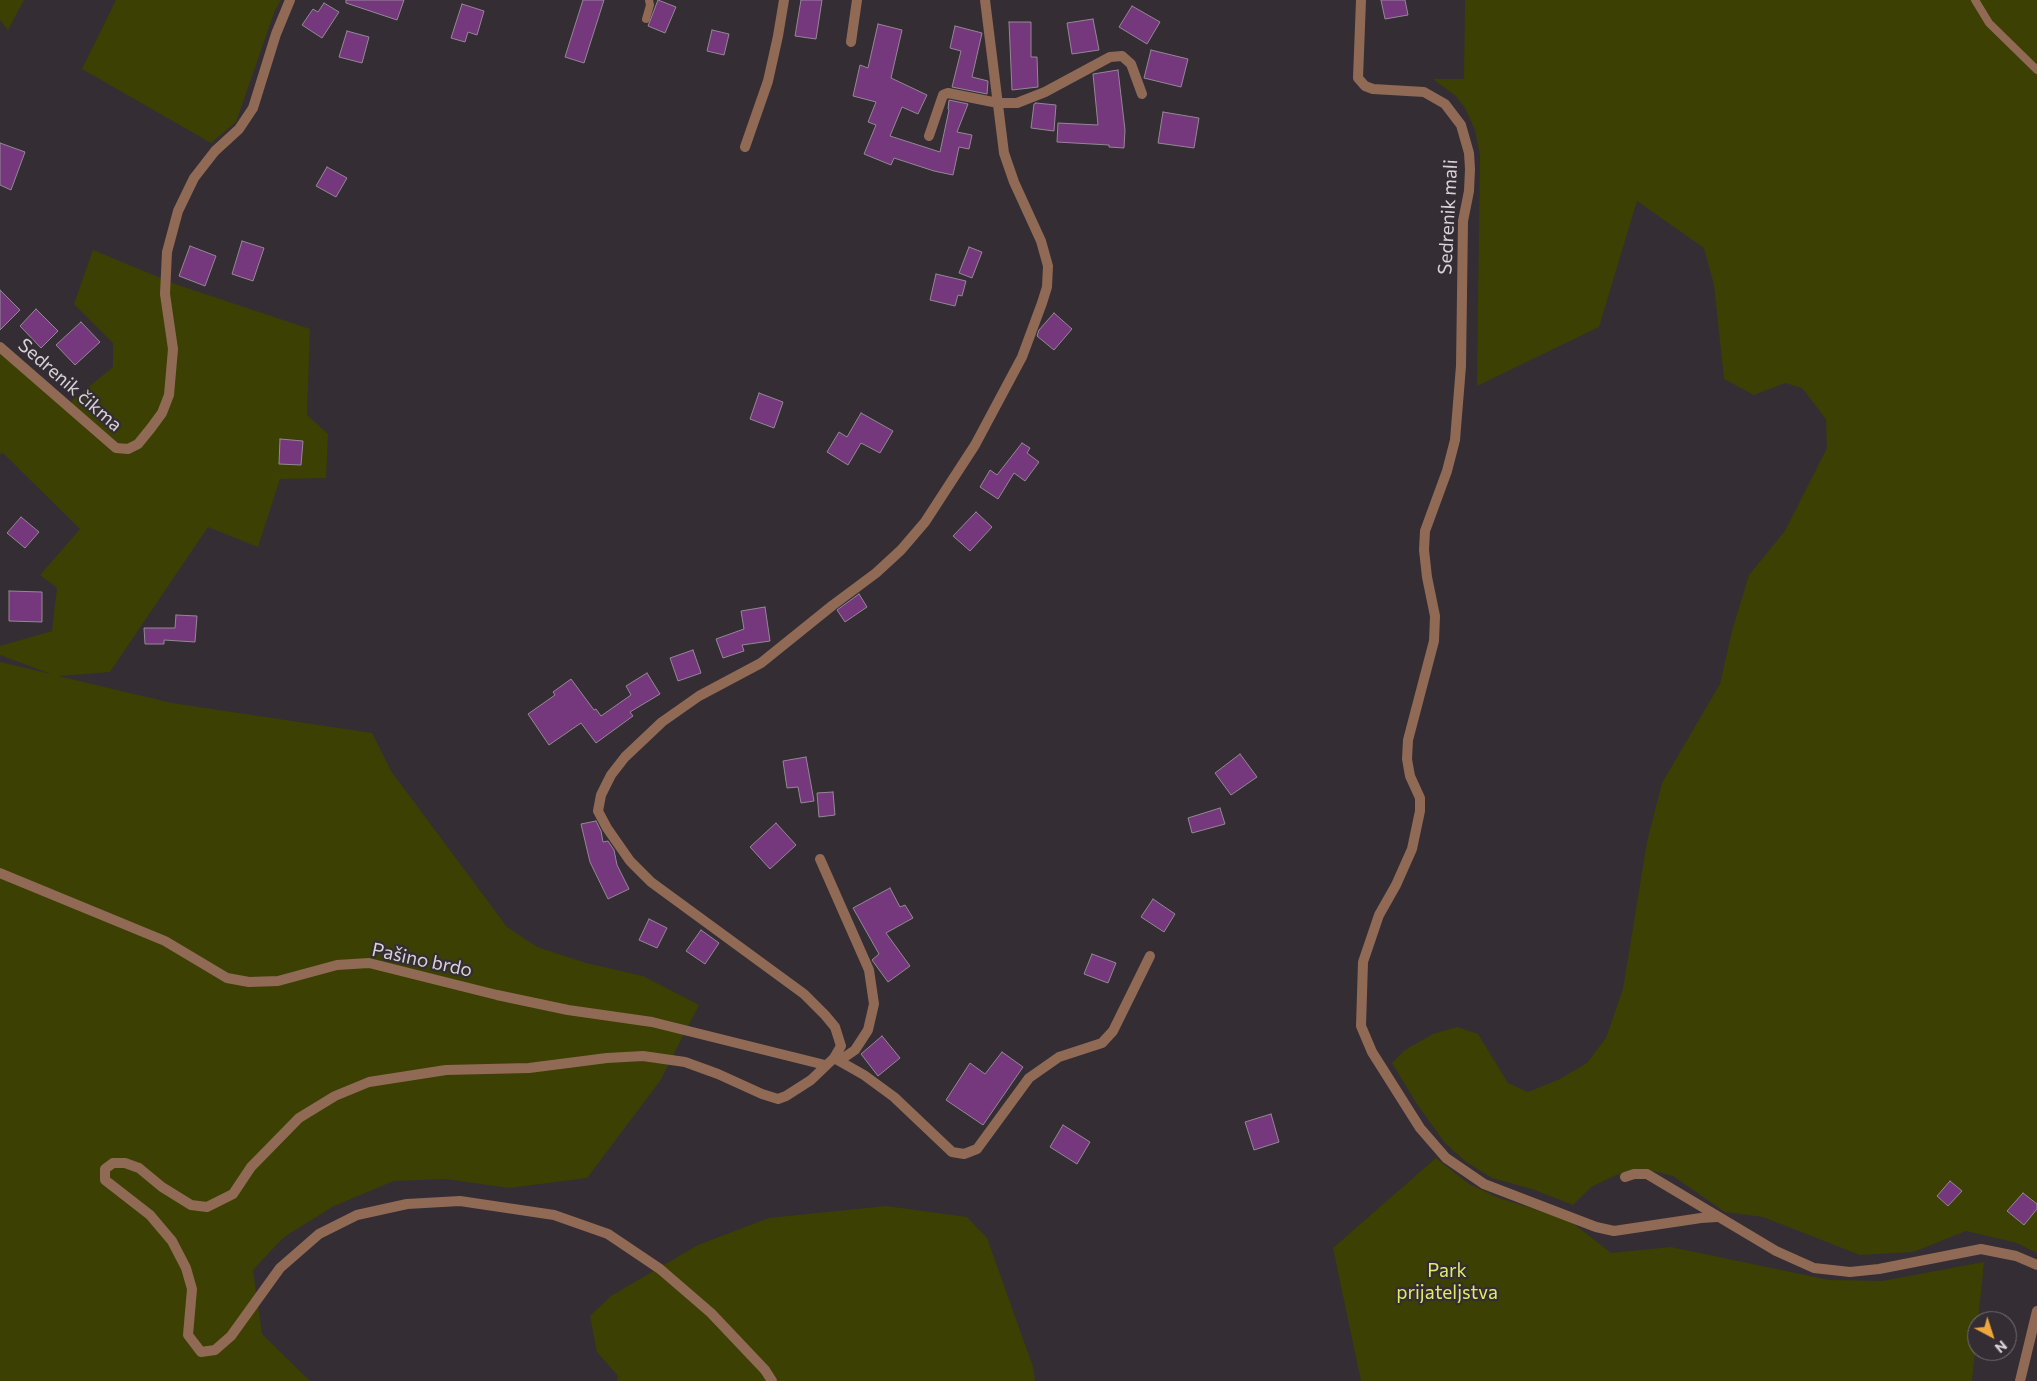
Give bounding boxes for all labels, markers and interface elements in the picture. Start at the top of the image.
street label: Sedrenik mali [1434,159,1462,275]
street label: Sedrenik čikma [13,334,127,436]
street label: Pašino brdo [370,938,474,982]
park label: Park prijateljstva [1396,1260,1498,1304]
north arrow [1967,1311,2017,1361]
text: N [1992,1337,2011,1357]

